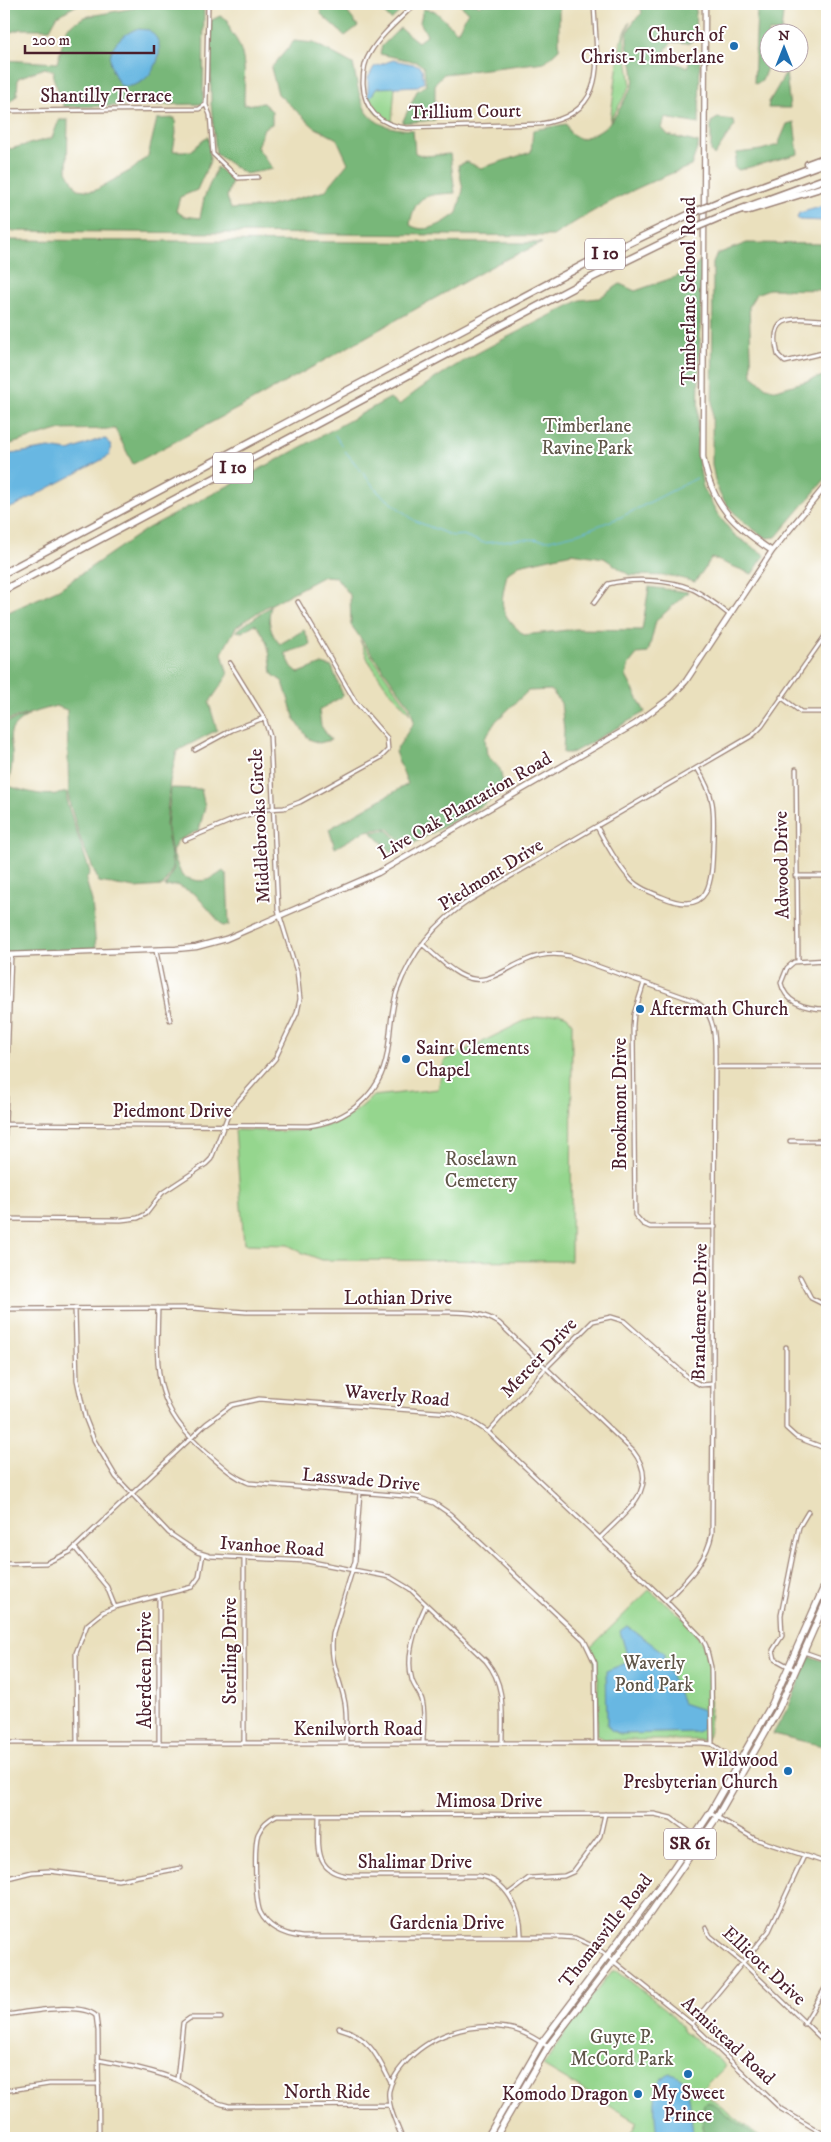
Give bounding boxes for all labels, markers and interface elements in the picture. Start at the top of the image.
scale bar [25,22,154,54]
north arrow [758,22,808,72]
place label: Church of Christ-Timberlane [581,24,727,69]
text: N [778,27,790,45]
text: 200 m [32,31,70,50]
marker: Church of Christ-Timberlane [728,40,740,52]
street label: Shantilly Terrace [40,85,172,108]
street label: Trillium Court [409,100,521,124]
street label: Timberlane School Road [678,196,701,385]
road number: I 10 [585,238,625,270]
park label: Timberlane Ravine Park [541,415,633,460]
road number: I 10 [213,452,253,483]
street label: Live Oak Plantation Road [374,747,556,865]
street label: Middlebrooks Circle [244,748,276,904]
street label: Adwood Drive [770,811,794,919]
street label: Piedmont Drive [434,834,548,916]
place label: Aftermath Church [650,998,788,1021]
marker: Aftermath Church [634,1003,646,1015]
place label: Saint Clements Chapel [416,1037,529,1082]
street label: Brookmont Drive [609,1038,632,1170]
marker: Saint Clements Chapel [400,1053,412,1065]
street label: Piedmont Drive [112,1100,232,1123]
park label: Roselawn Cemetery [445,1148,518,1193]
street label: Brandemere Drive [687,1243,713,1381]
street label: Lothian Drive [344,1287,452,1310]
street label: Mercer Drive [496,1313,582,1403]
street label: Waverly Road [343,1380,451,1412]
street label: Lasswade Drive [301,1463,421,1497]
street label: Ivanhoe Road [219,1532,325,1562]
street label: Sterling Drive [219,1597,242,1705]
street label: Aberdeen Drive [134,1611,157,1729]
park label: Waverly Pond Park [615,1652,694,1697]
street label: Kenilworth Road [293,1718,423,1741]
place label: Wildwood Presbyterian Church [623,1749,779,1794]
marker: Wildwood Presbyterian Church [782,1765,794,1777]
street label: Mimosa Drive [436,1790,542,1813]
road number: SR 61 [664,1828,716,1860]
street label: Shalimar Drive [358,1851,472,1874]
street label: Thomasville Road [554,1869,658,1993]
street label: Gardenia Drive [390,1912,505,1935]
street label: Ellicott Drive [717,1922,811,2011]
street label: Armistead Road [676,1992,780,2091]
park label: Guyte P. McCord Park [570,2026,674,2071]
marker: My Sweet Prince [682,2068,694,2080]
street label: North Ride [284,2081,370,2104]
place label: My Sweet Prince [651,2082,725,2127]
place label: Komodo Dragon [502,2083,628,2106]
marker: Komodo Dragon [632,2088,644,2100]

